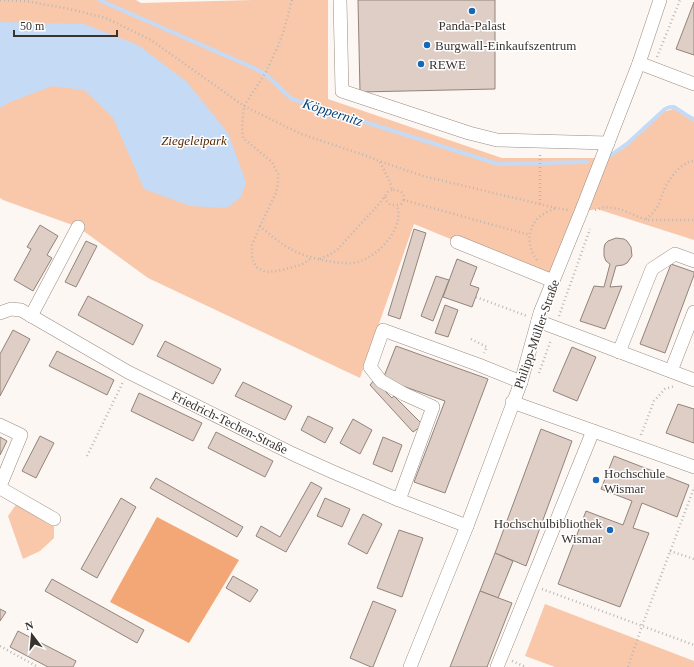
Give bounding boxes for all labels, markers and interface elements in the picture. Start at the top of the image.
marker: Panda-Palast [467,6,477,16]
scale bar [14,12,117,38]
place label: Panda-Palast [438,18,506,33]
text: 50 m [20,19,45,33]
place label: Burgwall-Einkaufszentrum [435,38,576,53]
marker: Burgwall-Einkaufszentrum [422,40,432,50]
place label: REWE [429,57,466,72]
marker: REWE [416,59,426,69]
water label: Köppernitz [300,95,365,129]
park label: Ziegeleipark [161,133,227,148]
street label: Philipp-Müller-Straße [511,277,562,391]
street label: Friedrich-Techen-Straße [169,388,290,457]
place label: Hochschule Wismar [604,466,666,496]
marker: Hochschule Wismar [591,475,601,485]
place label: Hochschulbibliothek Wismar [494,516,603,546]
marker: Hochschulbibliothek Wismar [605,525,615,535]
north arrow [12,615,52,655]
text: N [24,619,35,632]

